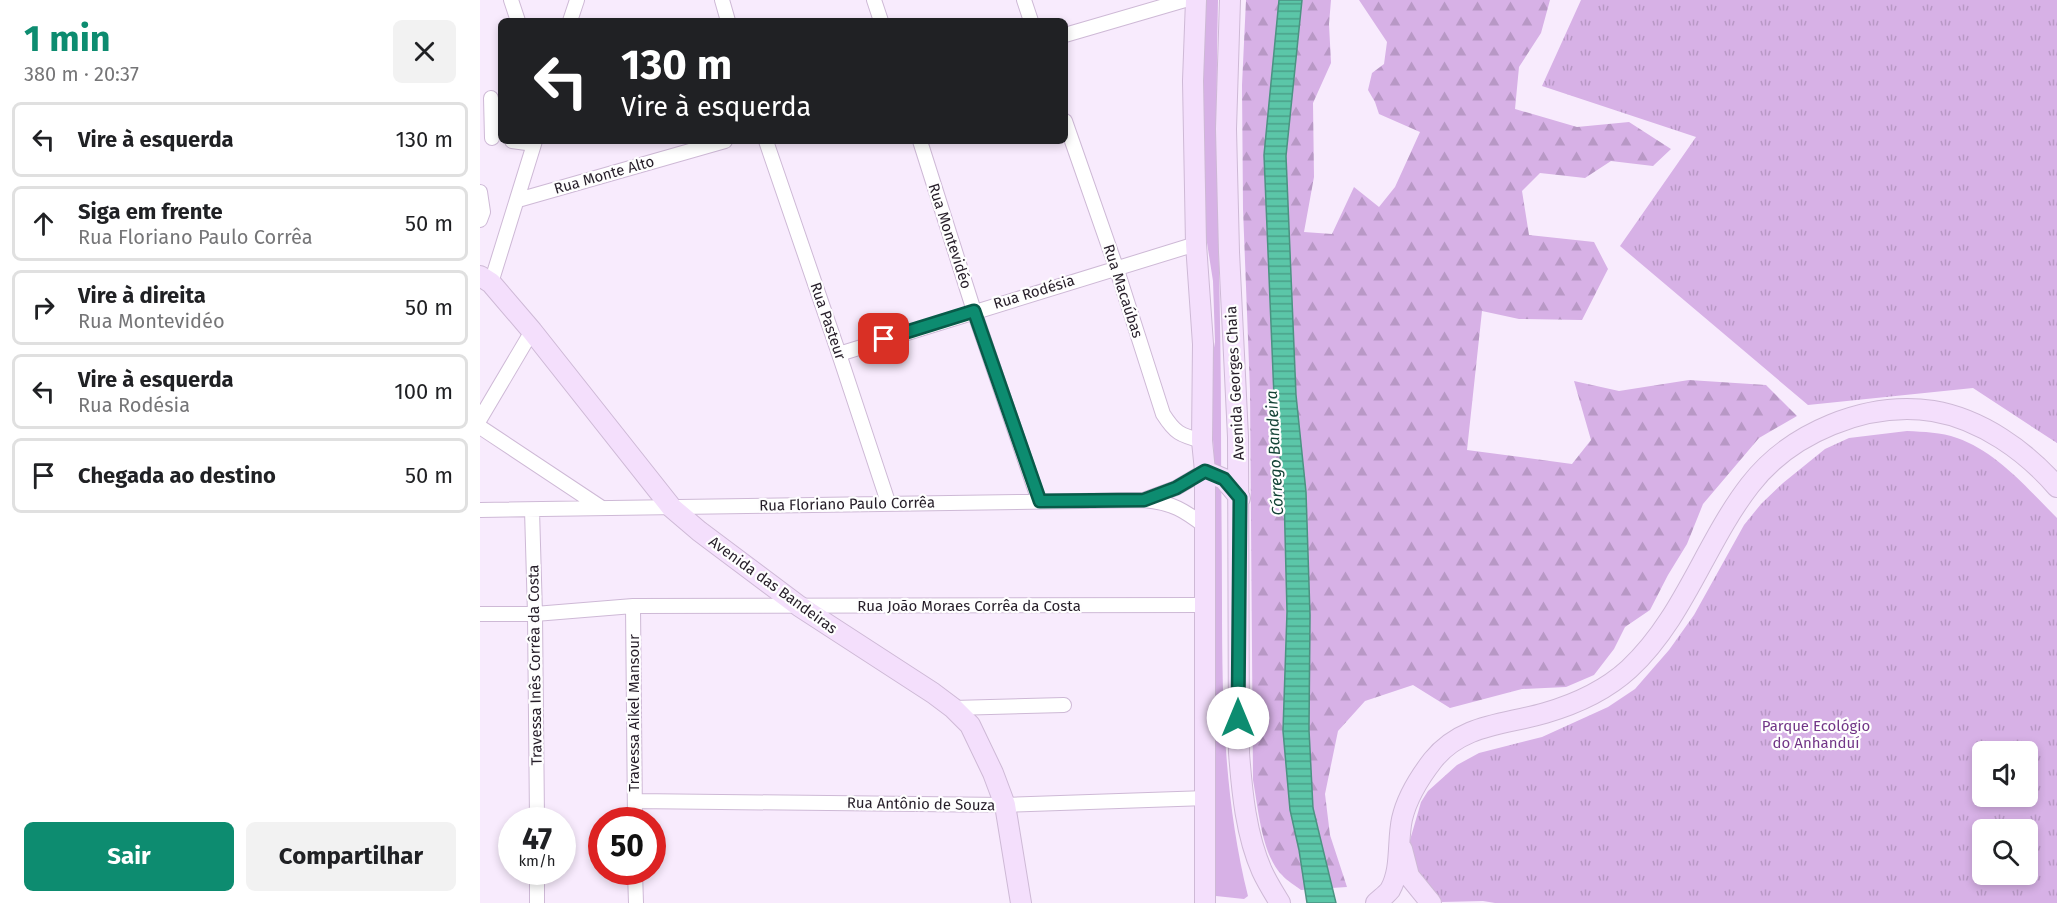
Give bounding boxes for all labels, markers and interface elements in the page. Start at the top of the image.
text: 1 min [24,17,111,61]
button: close [393,20,456,83]
text: 130 m [621,40,732,90]
icon: left [522,42,600,120]
text: 380 m · 20:37 [24,62,139,86]
text: Vire à esquerda [621,91,811,123]
icon: left [27,123,60,156]
text: Vire à esquerda [78,126,234,153]
text: 130 m [396,126,453,153]
street label: Rua Monte Alto [552,152,656,198]
street label: Rua Montevidéo [924,181,976,291]
text: Siga em frente [78,198,223,225]
icon: ahead [27,207,60,240]
text: 50 m [405,210,453,237]
text: Rua Floriano Paulo Corrêa [78,225,313,249]
street label: Rua Macaúbas [1099,242,1147,340]
street label: Rua Rodésia [991,271,1077,313]
street label: Rua Pasteur [806,280,850,362]
text: Vire à direita [78,282,206,309]
icon: right [27,291,60,324]
text: 50 m [405,294,453,321]
street label: Avenida Georges Chaia [1222,305,1248,461]
text: Rua Montevidéo [78,309,225,333]
pin [858,313,909,364]
icon: arrive [867,322,900,355]
text: Vire à esquerda [78,366,234,393]
icon: left [27,375,60,408]
text: 100 m [394,378,453,405]
water label: Córrego Bandeira [1262,390,1287,516]
text: Rua Rodésia [78,393,190,417]
icon: arrive [27,459,60,492]
text: Chegada ao destino [78,462,276,489]
text: 50 m [405,462,453,489]
street label: Rua Floriano Paulo Corrêa [759,493,935,515]
street label: Avenida das Bandeiras [705,532,841,638]
street label: Travessa Inês Corrêa da Costa [524,564,546,766]
street label: Rua João Moraes Corrêa da Costa [857,597,1081,615]
street label: Travessa Aikel Mansour [625,634,643,792]
position arrow [1206,686,1270,750]
park label: Parque Ecológio do Anhanduí [1762,717,1870,752]
map controls [1972,741,2038,885]
button: sound [1972,741,2038,807]
street label: Rua Antônio de Souza [847,794,995,814]
speed limit sign: 50 [588,807,666,885]
button: search [1972,819,2038,885]
text: 47 [522,821,552,857]
button: Sair [24,822,234,891]
button: Compartilhar [246,822,456,891]
text: km/h [518,852,556,870]

